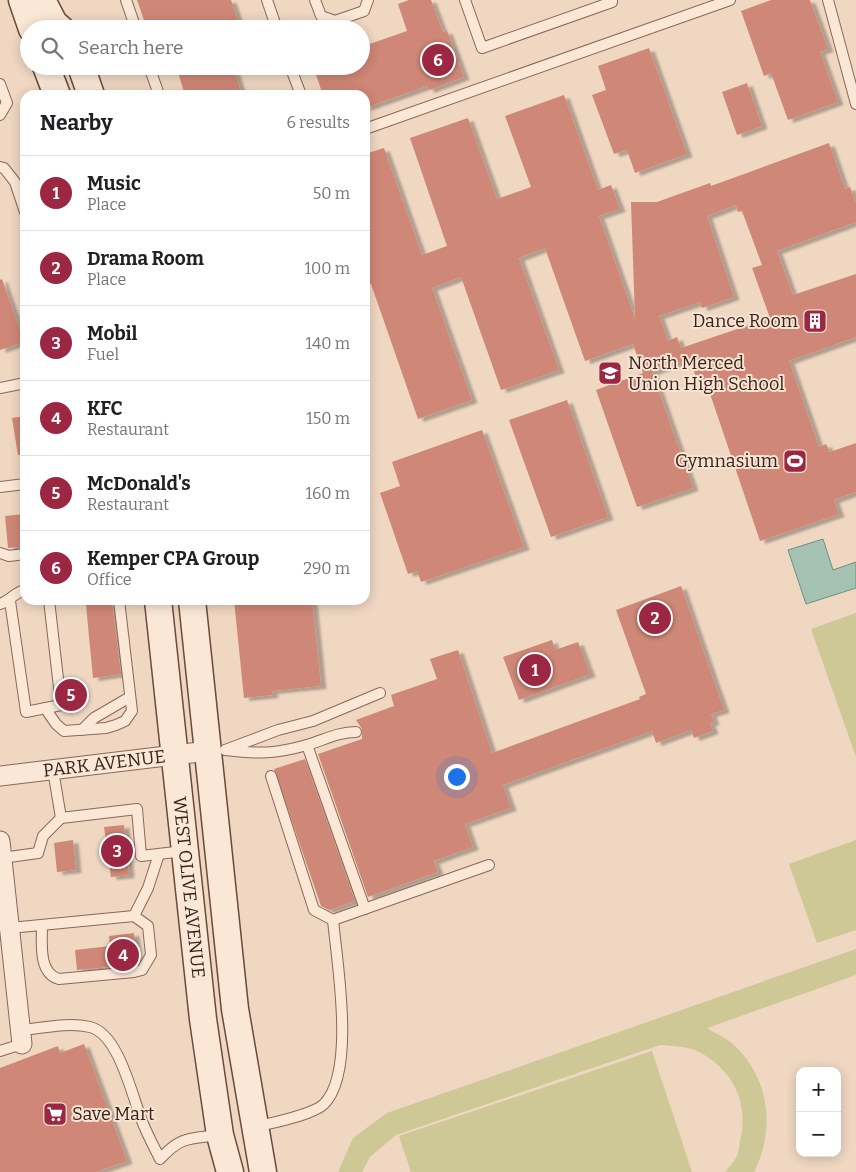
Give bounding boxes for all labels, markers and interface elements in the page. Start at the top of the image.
search box [20,20,370,75]
icon: search [38,34,66,62]
text: Search here [78,36,183,59]
pin: 6 [422,41,454,79]
text: Nearby [40,110,113,136]
text: 6 results [287,113,350,132]
text: Music [87,172,141,195]
text: 1 [53,184,59,203]
text: 50 m [313,184,350,203]
text: Place [87,195,126,214]
text: Drama Room [87,247,204,270]
text: 2 [51,259,61,278]
text: 100 m [305,259,350,278]
text: Place [87,270,126,289]
building icon: Dance Room [802,308,828,334]
place label: Dance Room [693,310,798,332]
text: Mobil [87,322,138,345]
text: 3 [51,334,61,353]
text: 140 m [305,334,350,353]
text: Fuel [87,345,119,364]
place label: North Merced Union High School [628,352,784,395]
school or university icon: North Merced Union High School [597,360,623,386]
text: KFC [87,397,122,420]
text: 4 [51,409,61,428]
text: 150 m [306,409,350,428]
text: Restaurant [87,420,169,439]
sports icon: Gymnasium [782,448,808,474]
place label: Gymnasium [675,450,778,472]
text: McDonald's [87,472,191,495]
text: 5 [52,484,60,503]
text: 160 m [305,484,350,503]
text: Restaurant [87,495,169,514]
text: Kemper CPA Group [87,547,259,570]
text: 6 [51,559,61,578]
text: 290 m [303,559,350,578]
text: Office [87,570,132,589]
pin: 2 [639,599,671,637]
pin: 1 [519,651,551,689]
pin: 5 [55,676,87,714]
street label: PARK AVENUE [42,745,167,782]
your location [444,764,470,790]
street label: WEST OLIVE AVENUE [168,795,210,979]
pin: 3 [101,832,133,870]
pin: 4 [107,936,139,974]
map controls [796,1067,841,1157]
button: + [796,1067,841,1112]
supermarket icon: Save Mart [42,1101,68,1127]
place label: Save Mart [72,1103,155,1125]
button: − [796,1112,841,1157]

